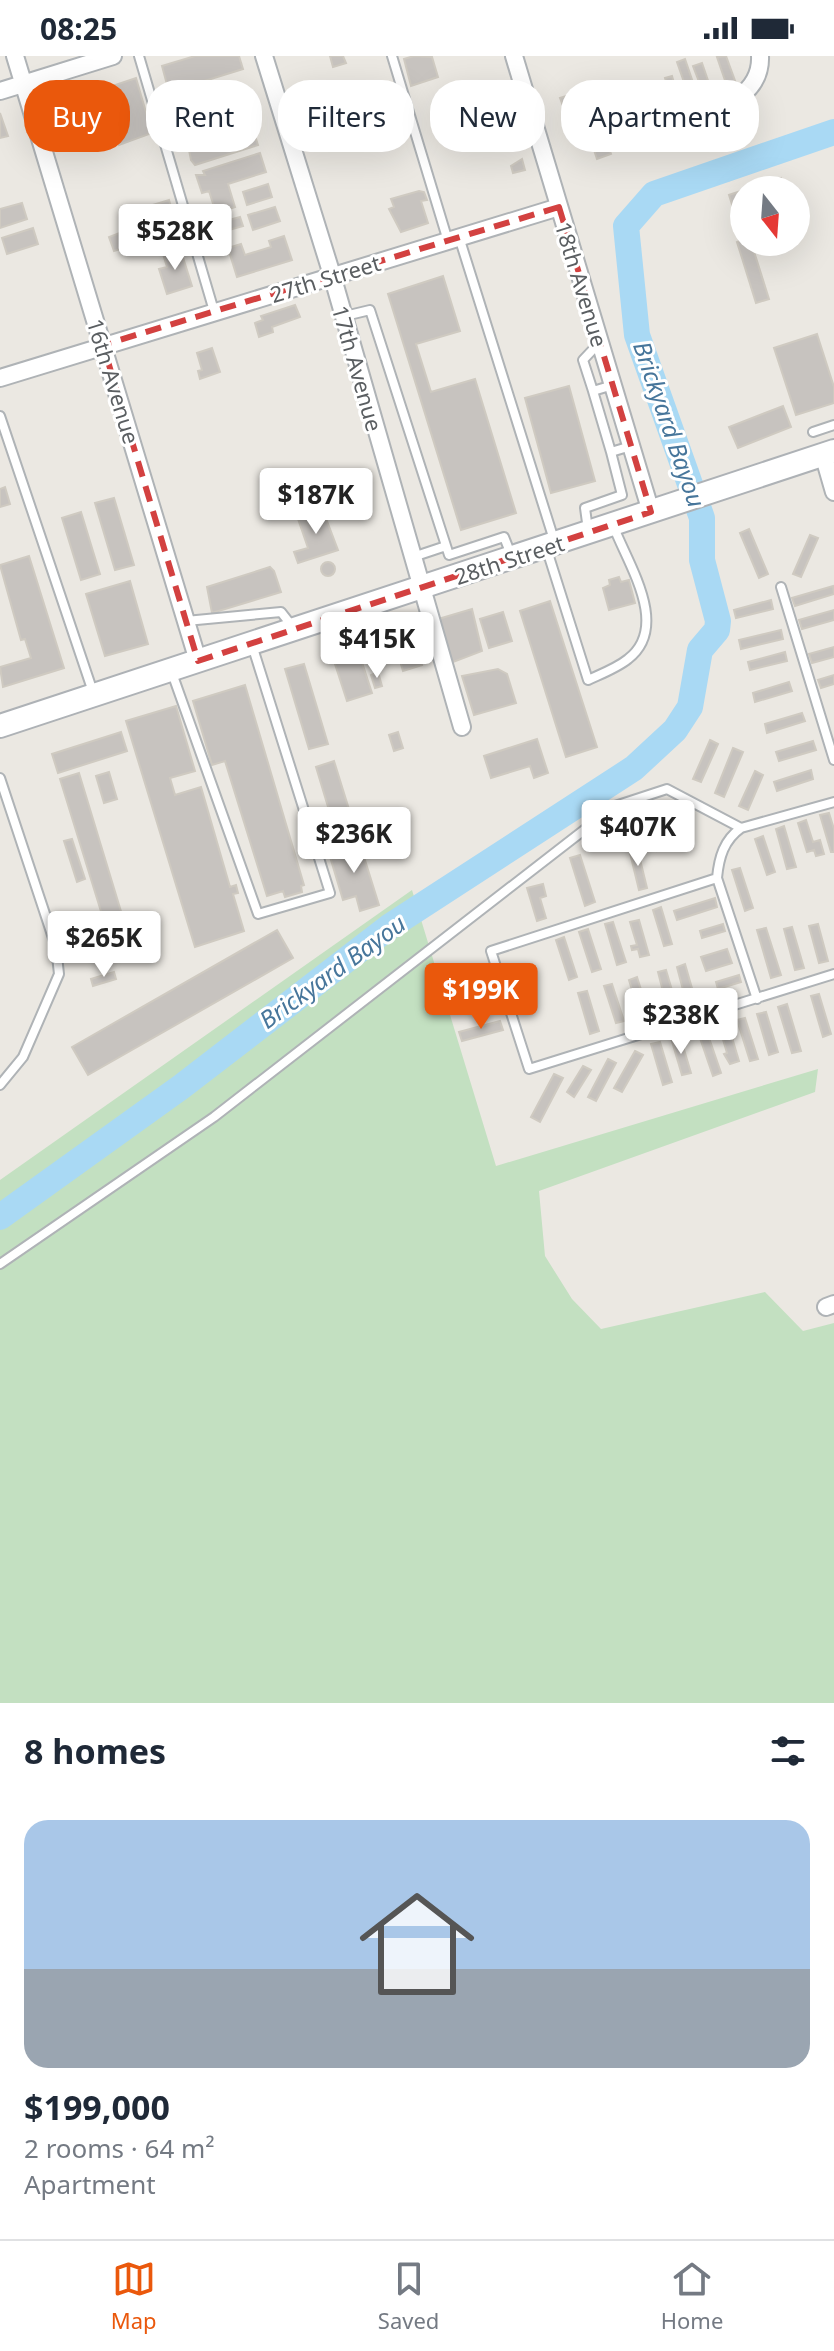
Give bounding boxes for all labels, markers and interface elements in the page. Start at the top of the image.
text: 08:25 [40,8,117,49]
chip: Buy [24,80,130,152]
chip: Rent [146,80,262,152]
chip: Filters [278,80,414,152]
chip: New [430,80,545,152]
chip: Apartment [561,80,759,152]
north arrow [730,176,810,256]
map controls [730,176,810,256]
pin: $528K [119,204,231,272]
text: $528K [137,212,213,248]
street label: 18th Avenue [549,218,615,350]
street label: 27th Street [266,247,384,309]
street label: 17th Avenue [326,302,390,434]
street label: 16th Avenue [81,315,147,447]
water label: Brickyard Bayou [626,337,714,512]
pin: $187K [260,468,372,536]
text: $187K [278,476,354,512]
street label: 28th Street [450,527,568,591]
pin: $415K [321,612,433,680]
text: $415K [339,620,415,656]
pin: $407K [582,800,694,868]
pin: $236K [298,807,410,875]
text: $407K [600,808,676,844]
text: $236K [316,815,392,851]
water label: Brickyard Bayou [252,907,412,1035]
pin: $265K [48,911,160,979]
text: $265K [66,919,142,955]
pin: $199K [425,963,537,1031]
text: $199K [443,971,519,1007]
pin: $238K [625,988,737,1056]
text: $238K [643,996,719,1032]
text: 8 homes [24,1728,166,1774]
icon: filters [766,1729,810,1773]
icon: home [345,1872,489,2016]
text: $199,000 [24,2084,170,2130]
text: 2 rooms · 64 m² [24,2130,214,2166]
text: Apartment [24,2166,156,2202]
tab: Map [111,2257,157,2335]
tab: Saved [378,2257,439,2335]
tab: Home [661,2257,723,2335]

